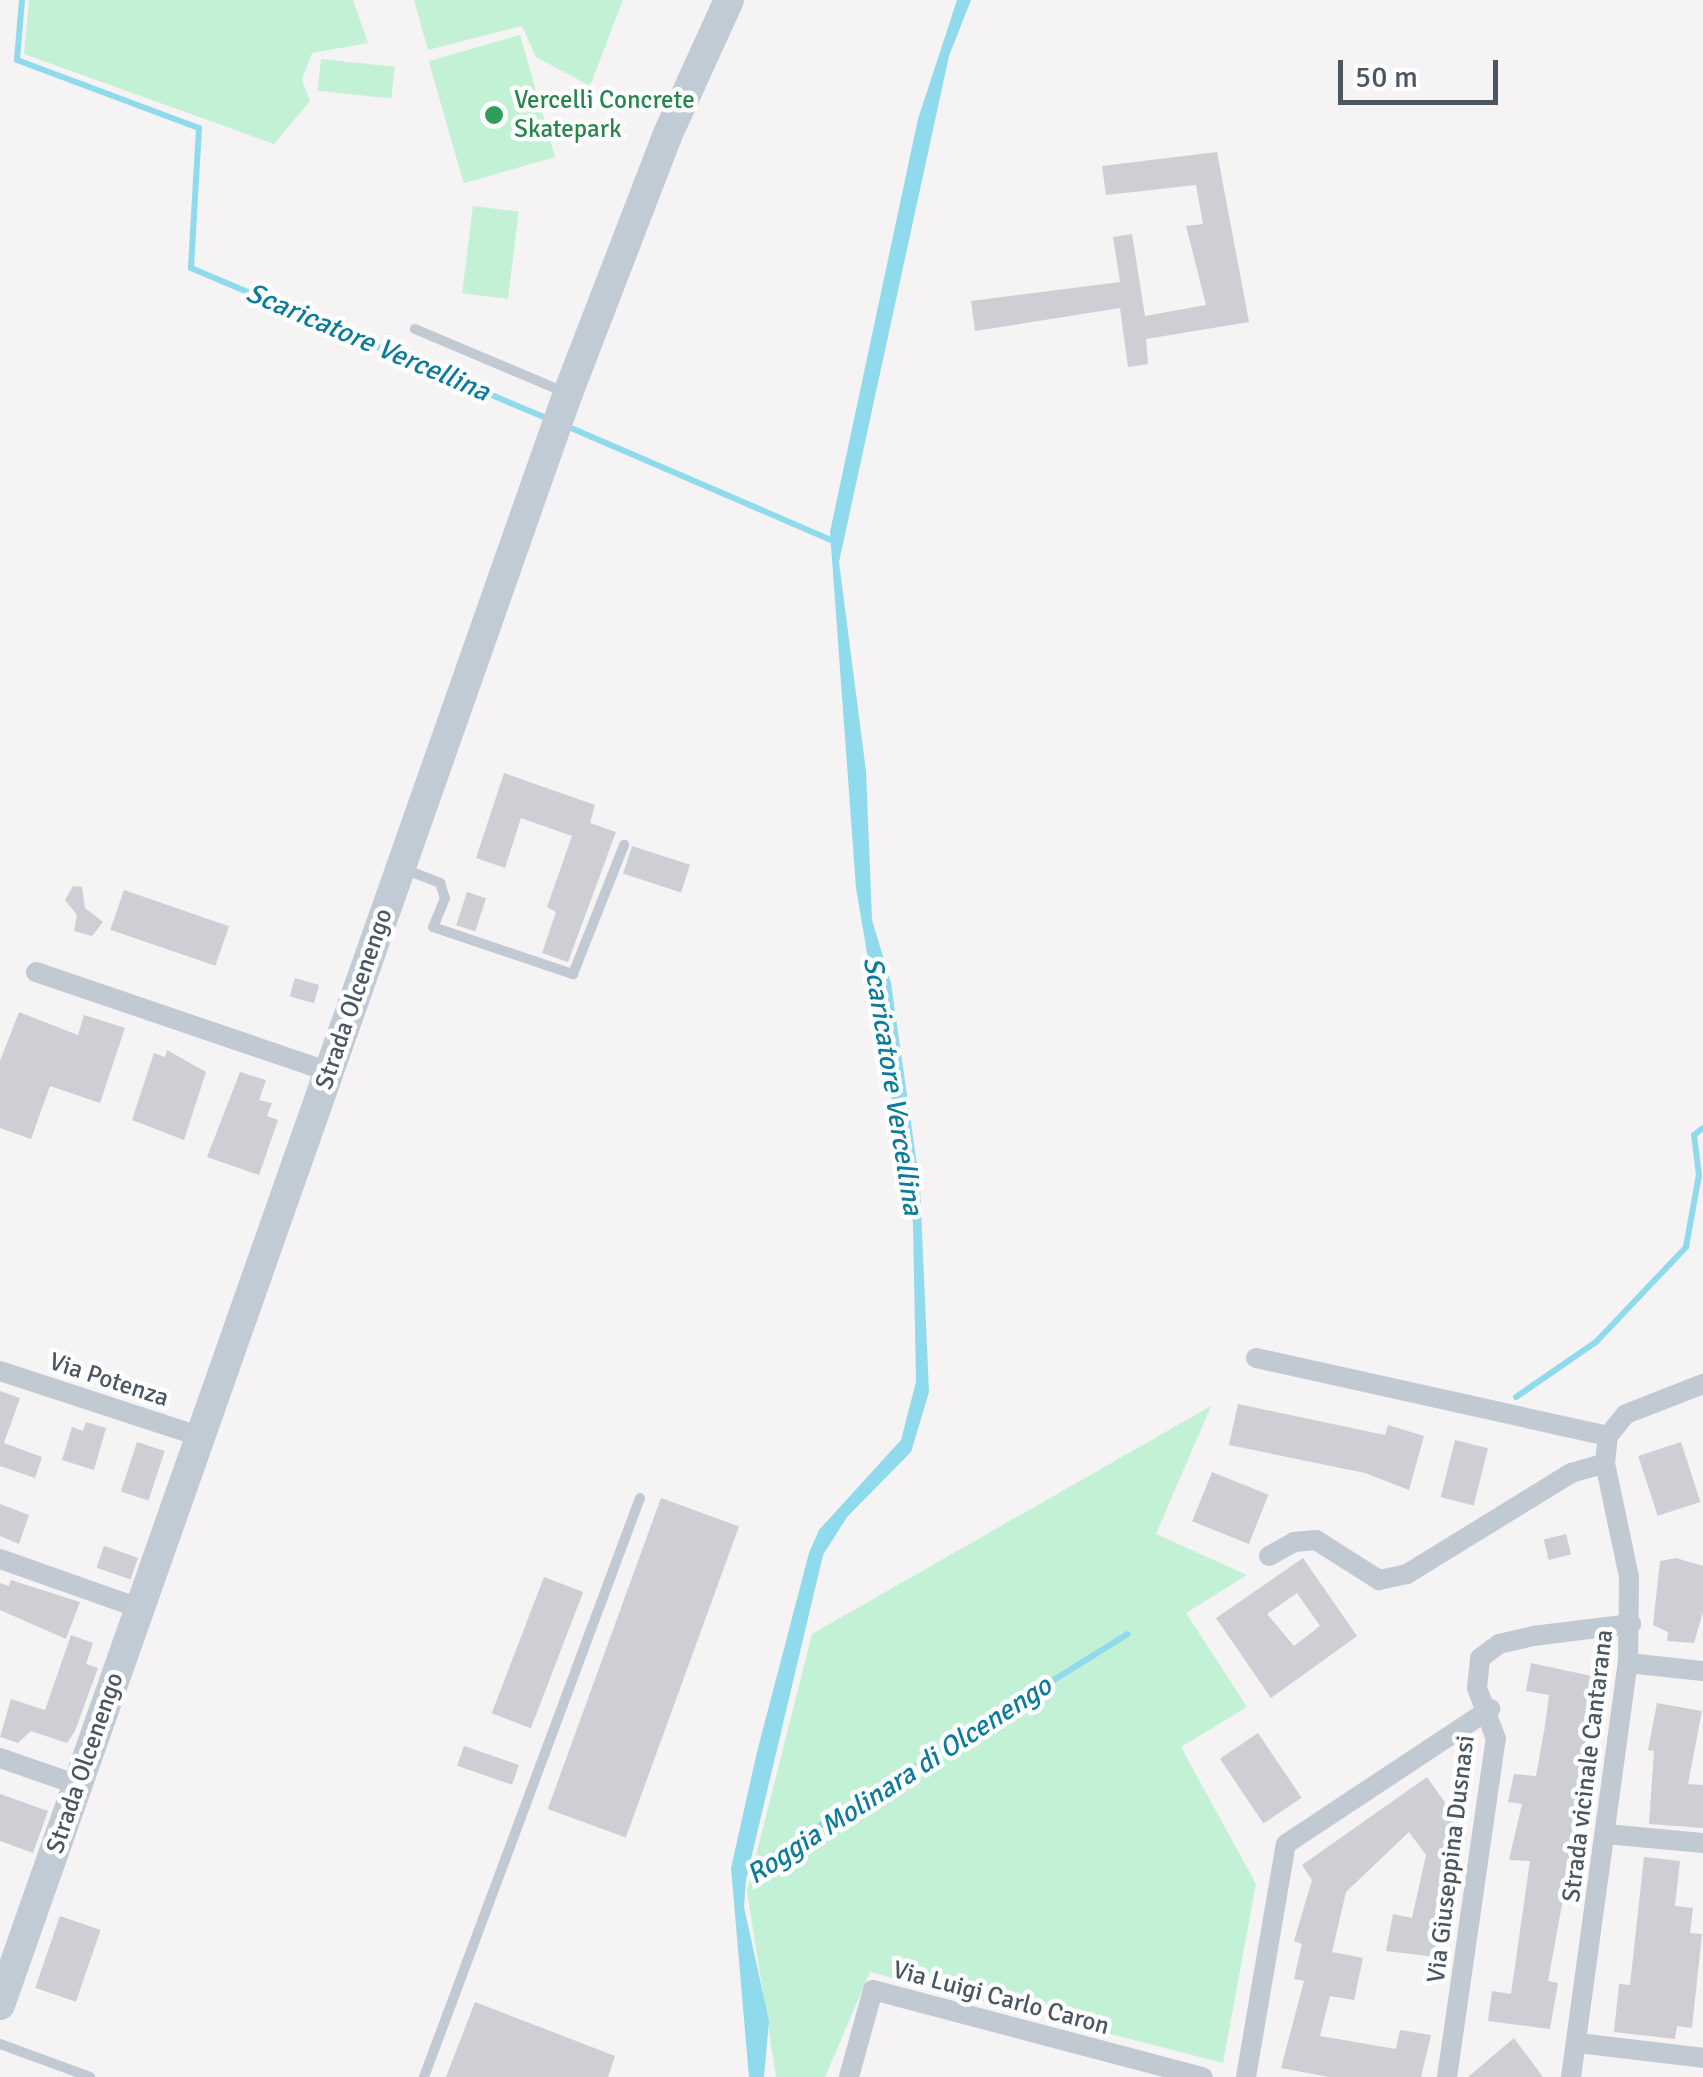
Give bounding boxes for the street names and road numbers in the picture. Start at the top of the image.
street label: Strada Olcenengo [309,905,399,1093]
street label: Via Potenza [45,1347,173,1413]
street label: Strada vicinale Cantarana [1556,1628,1620,1904]
street label: Strada Olcenengo [40,1669,130,1857]
street label: Via Giuseppina Dusnasi [1421,1733,1481,1985]
street label: Via Luigi Carlo Caron [889,1955,1113,2041]

